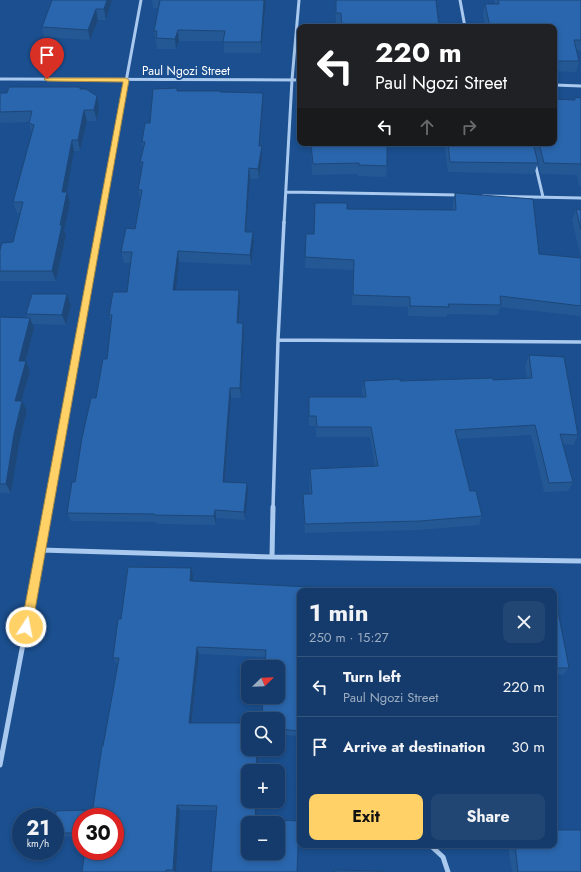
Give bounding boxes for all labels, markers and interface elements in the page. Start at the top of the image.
text: 220 m [375,32,462,73]
pin [30,38,64,79]
icon: left [309,40,361,92]
icon: arrive [36,44,58,66]
street label: Paul Ngozi Street [142,62,230,80]
text: Paul Ngozi Street [375,70,507,96]
icon: left [374,116,396,138]
icon: ahead [416,116,438,138]
icon: right [458,116,480,138]
text: 1 min [309,595,369,630]
button: close [503,601,545,643]
position arrow [5,606,47,648]
text: 250 m · 15:27 [309,628,389,647]
north arrow [241,660,285,704]
map controls [241,660,285,860]
text: Turn left [343,666,401,688]
icon: left [309,676,331,698]
text: 220 m [503,676,545,698]
text: Paul Ngozi Street [343,688,438,707]
button: search [241,712,285,756]
icon: arrive [309,736,331,758]
text: Arrive at destination [343,736,485,758]
text: 30 m [512,736,545,758]
button: + [241,764,285,808]
button: Exit [309,794,423,840]
button: Share [431,794,545,840]
speed limit sign: 30 [72,808,124,860]
text: 21 [26,814,50,843]
button: − [241,816,285,860]
text: km/h [27,836,49,851]

